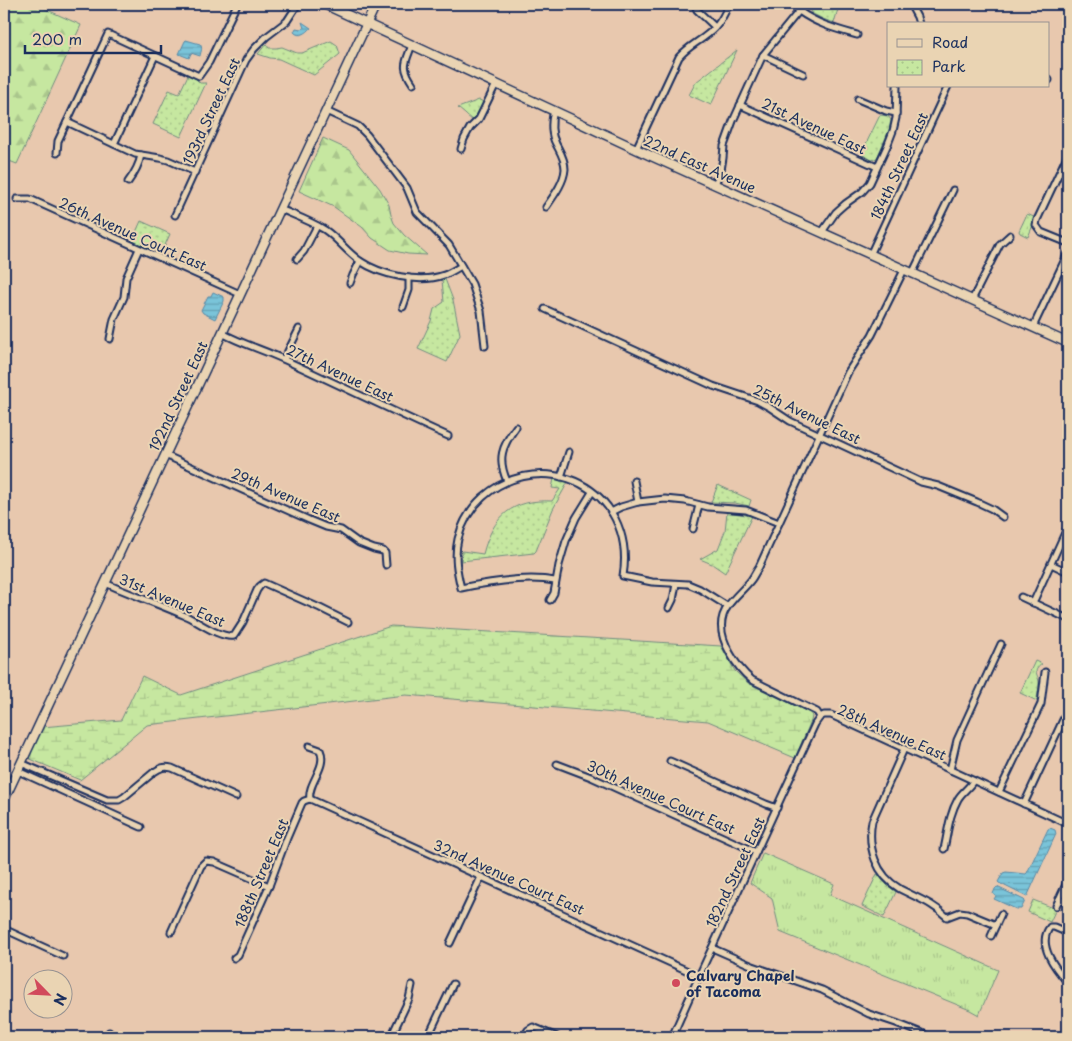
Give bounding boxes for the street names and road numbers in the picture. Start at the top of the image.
street label: 193rd Street East [177,54,245,168]
street label: 21st Avenue East [758,93,870,160]
street label: 184th Street East [865,108,933,223]
street label: 22nd East Avenue [640,130,760,198]
street label: 26th Avenue Court East [56,192,211,276]
street label: 192nd Street East [143,337,213,454]
street label: 27th Avenue East [283,339,397,407]
street label: 25th Avenue East [750,379,865,449]
street label: 29th Avenue East [228,463,344,528]
street label: 31st Avenue East [115,568,229,632]
street label: 28th Avenue East [834,699,950,766]
street label: 30th Avenue Court East [583,755,739,839]
street label: 182nd Street East [700,813,770,931]
street label: 188th Street East [229,815,294,931]
street label: 32nd Avenue Court East [430,834,588,920]

